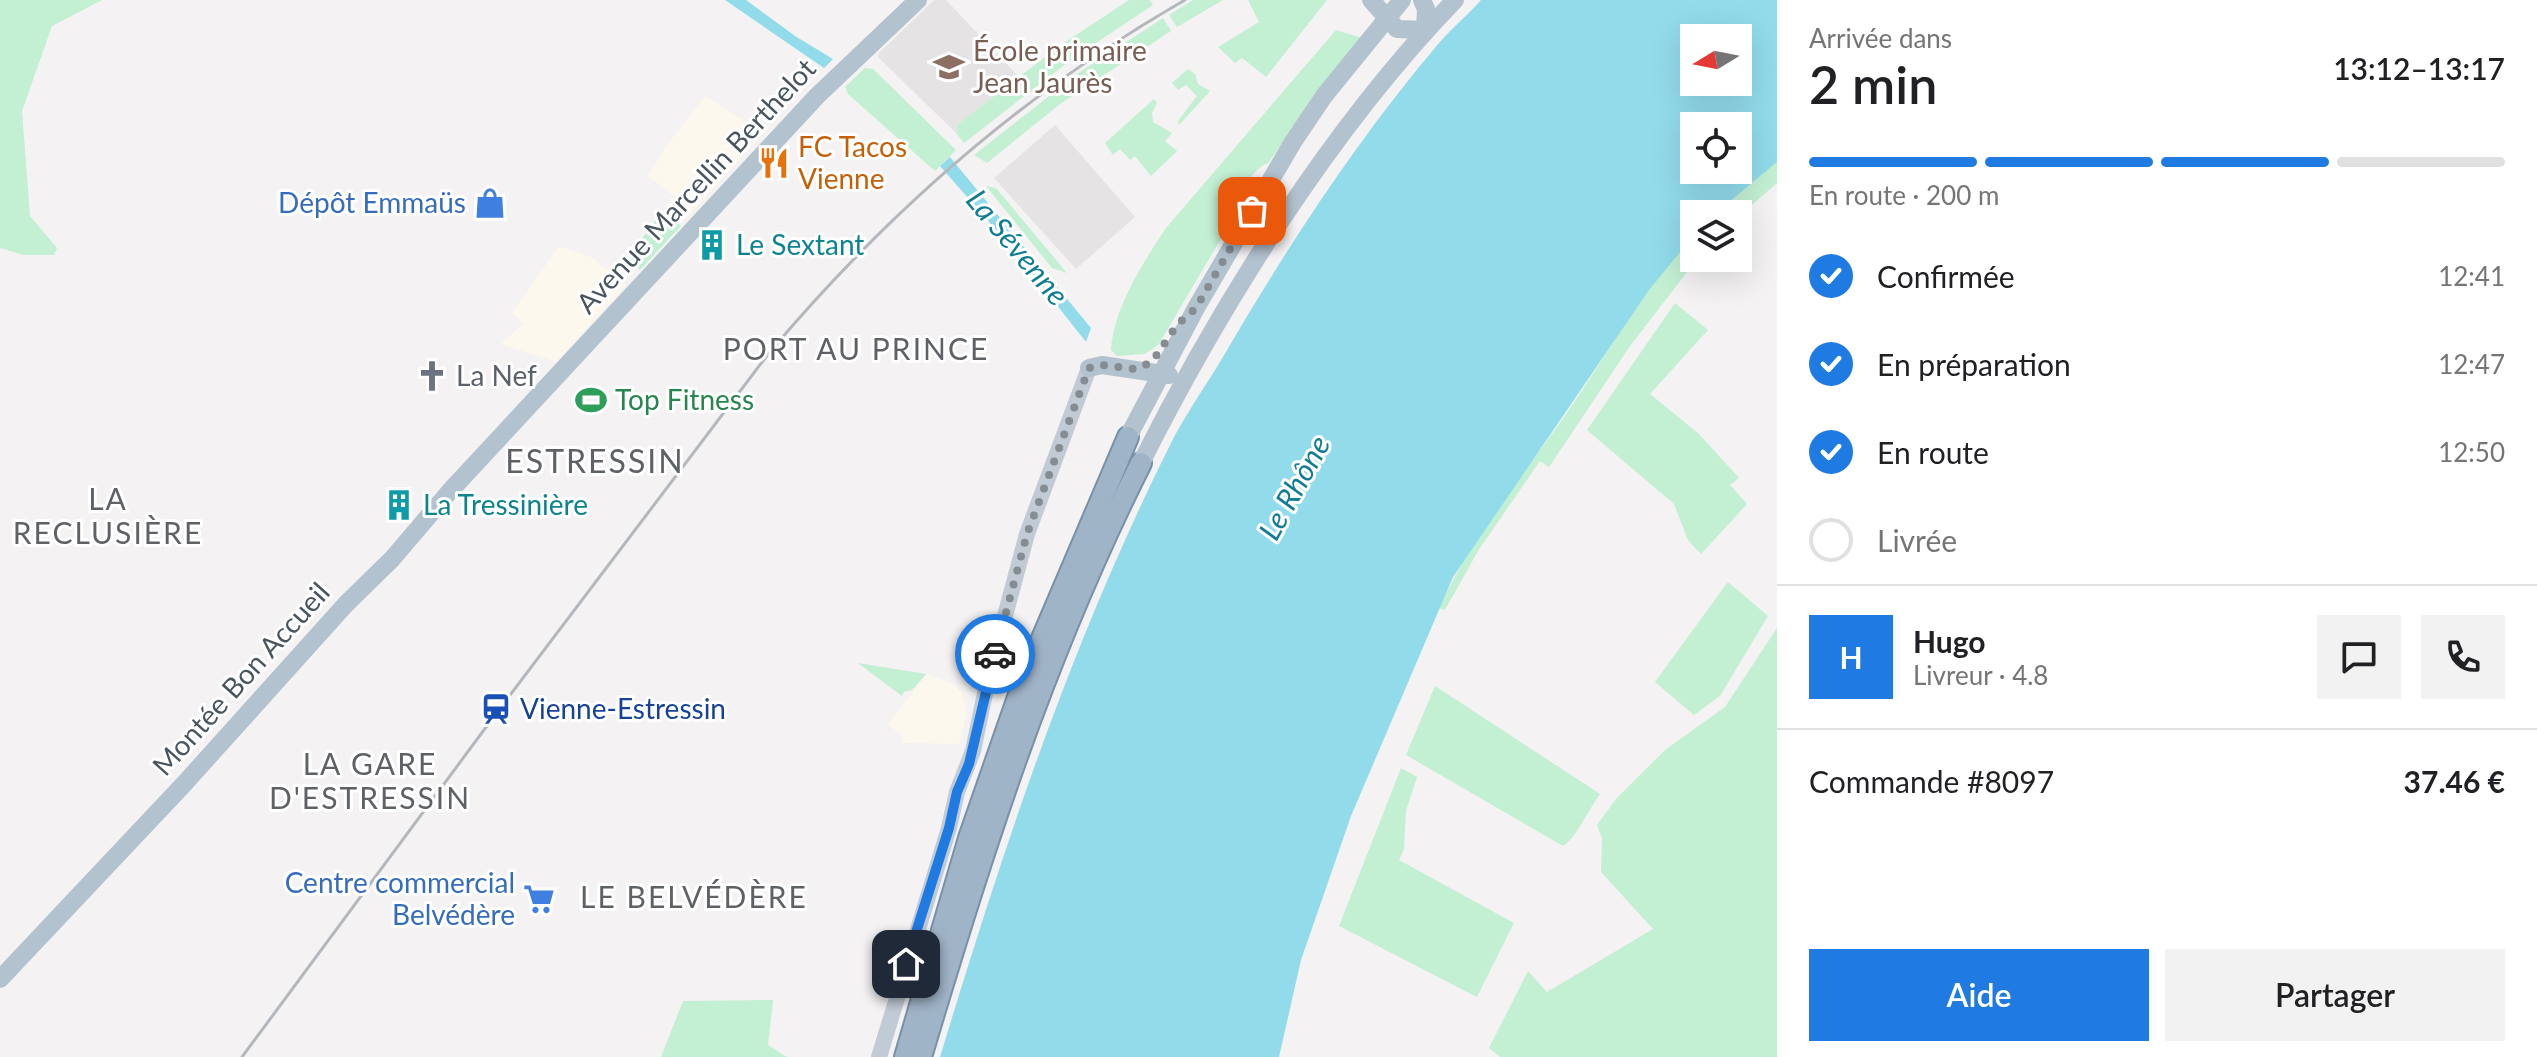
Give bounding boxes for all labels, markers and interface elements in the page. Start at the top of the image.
text: Arrivée dans [1809,22,1952,54]
north arrow [1680,24,1752,96]
map controls [1680,24,1752,272]
place label: École primaire Jean Jaurès [973,33,1147,99]
school or university icon: École primaire Jean Jaurès [932,50,966,84]
text: 13:12–13:17 [2333,50,2505,86]
street label: Avenue Marcellin Berthelot [569,51,822,319]
text: 2 min [1809,53,1937,115]
button: locate [1680,112,1752,184]
place label: FC Tacos Vienne [798,129,907,195]
restaurant icon: FC Tacos Vienne [757,146,791,180]
pin [1218,177,1286,245]
text: En route · 200 m [1809,179,1999,211]
water label: La Sévenne [960,182,1077,312]
place label: Dépôt Emmaüs [278,185,466,219]
shop icon: Dépôt Emmaüs [473,186,507,220]
icon: bag [1230,189,1274,233]
button: layers [1680,200,1752,272]
place label: Le Sextant [736,227,864,261]
building icon: Le Sextant [695,228,729,262]
icon: check [1809,254,1853,298]
text: Confirmée [1877,258,2015,294]
text: 12:41 [2438,260,2505,292]
district label: PORT AU PRINCE [723,330,989,366]
icon: check [1809,342,1853,386]
text: En préparation [1877,346,2071,382]
text: 12:47 [2438,348,2505,380]
place label: La Nef [456,358,537,392]
church icon: La Nef [415,359,449,393]
place label: Top Fitness [615,382,754,416]
sports icon: Top Fitness [574,383,608,417]
water label: Le Rhône [1250,429,1337,545]
icon: check [1809,430,1853,474]
text: En route [1877,434,1989,470]
text: 12:50 [2438,436,2505,468]
district label: ESTRESSIN [505,441,685,480]
district label: LA RECLUSIÈRE [13,480,203,550]
place label: La Tressinière [423,487,588,521]
building icon: La Tressinière [382,488,416,522]
text: Livrée [1877,522,1957,558]
street label: Montée Bon Accueil [145,575,336,782]
courier [955,614,1035,694]
button: chat [2317,615,2401,699]
button: phone [2421,615,2505,699]
text: Hugo [1913,623,1986,659]
icon: car [973,632,1017,676]
text: H [1839,639,1863,675]
text: Livreur · 4.8 [1913,659,2048,691]
place label: Vienne-Estressin [520,691,726,725]
station icon: Vienne-Estressin [479,692,513,726]
district label: LA GARE D'ESTRESSIN [269,745,471,815]
text: Commande #8097 [1809,763,2054,799]
text: 37.46 € [2404,763,2505,799]
place label: Centre commercial Belvédère [285,865,515,931]
district label: LE BELVÉDÈRE [580,878,808,914]
supermarket icon: Centre commercial Belvédère [522,882,556,916]
pin [872,930,940,998]
icon: home [884,942,928,986]
button: Aide [1809,949,2149,1041]
button: Partager [2165,949,2505,1041]

